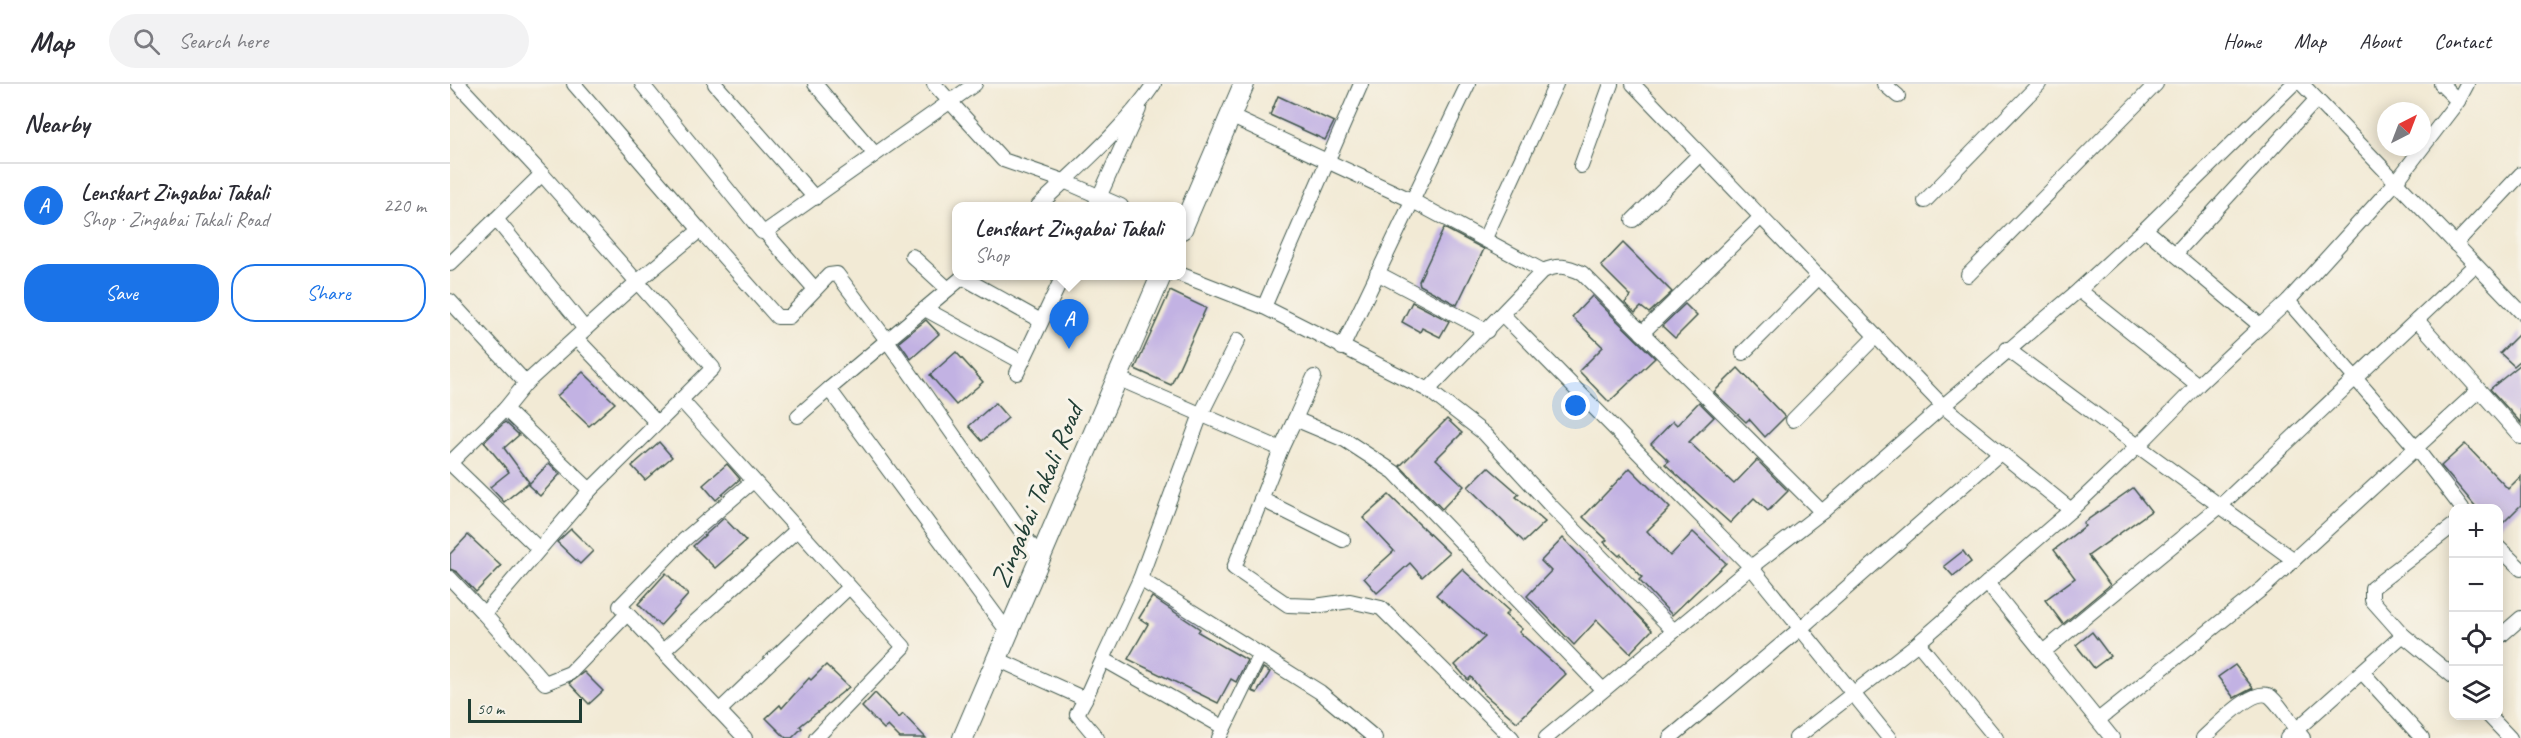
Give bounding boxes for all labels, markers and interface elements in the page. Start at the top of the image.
search box [109,14,529,68]
text: Map [30,24,73,59]
icon: search [130,25,163,58]
text: Search here [178,27,268,55]
text: Home [2223,28,2261,54]
text: Map [2294,28,2326,54]
text: About [2359,28,2401,54]
text: Contact [2434,28,2491,54]
north arrow [2377,102,2431,156]
text: Nearby [24,107,89,140]
text: Lenskart Zingabai Takali [81,179,269,207]
text: A [38,193,49,218]
text: 220 m [383,193,426,218]
popup [952,202,1186,280]
text: Shop · Zingabai Takali Road [81,207,269,232]
text: Lenskart Zingabai Takali [975,215,1163,243]
text: Shop [975,243,1009,268]
button: Save [24,264,219,322]
button: Share [231,264,426,322]
pin: A [1050,300,1088,349]
your location [1561,391,1590,420]
street label: Zingabai Takali Road [982,394,1093,593]
map controls [2449,504,2503,720]
button: + [2449,504,2503,558]
button: − [2449,558,2503,612]
button: locate [2449,612,2503,666]
button: layers [2449,666,2503,720]
scale bar [468,696,582,724]
text: 50 m [477,699,504,719]

